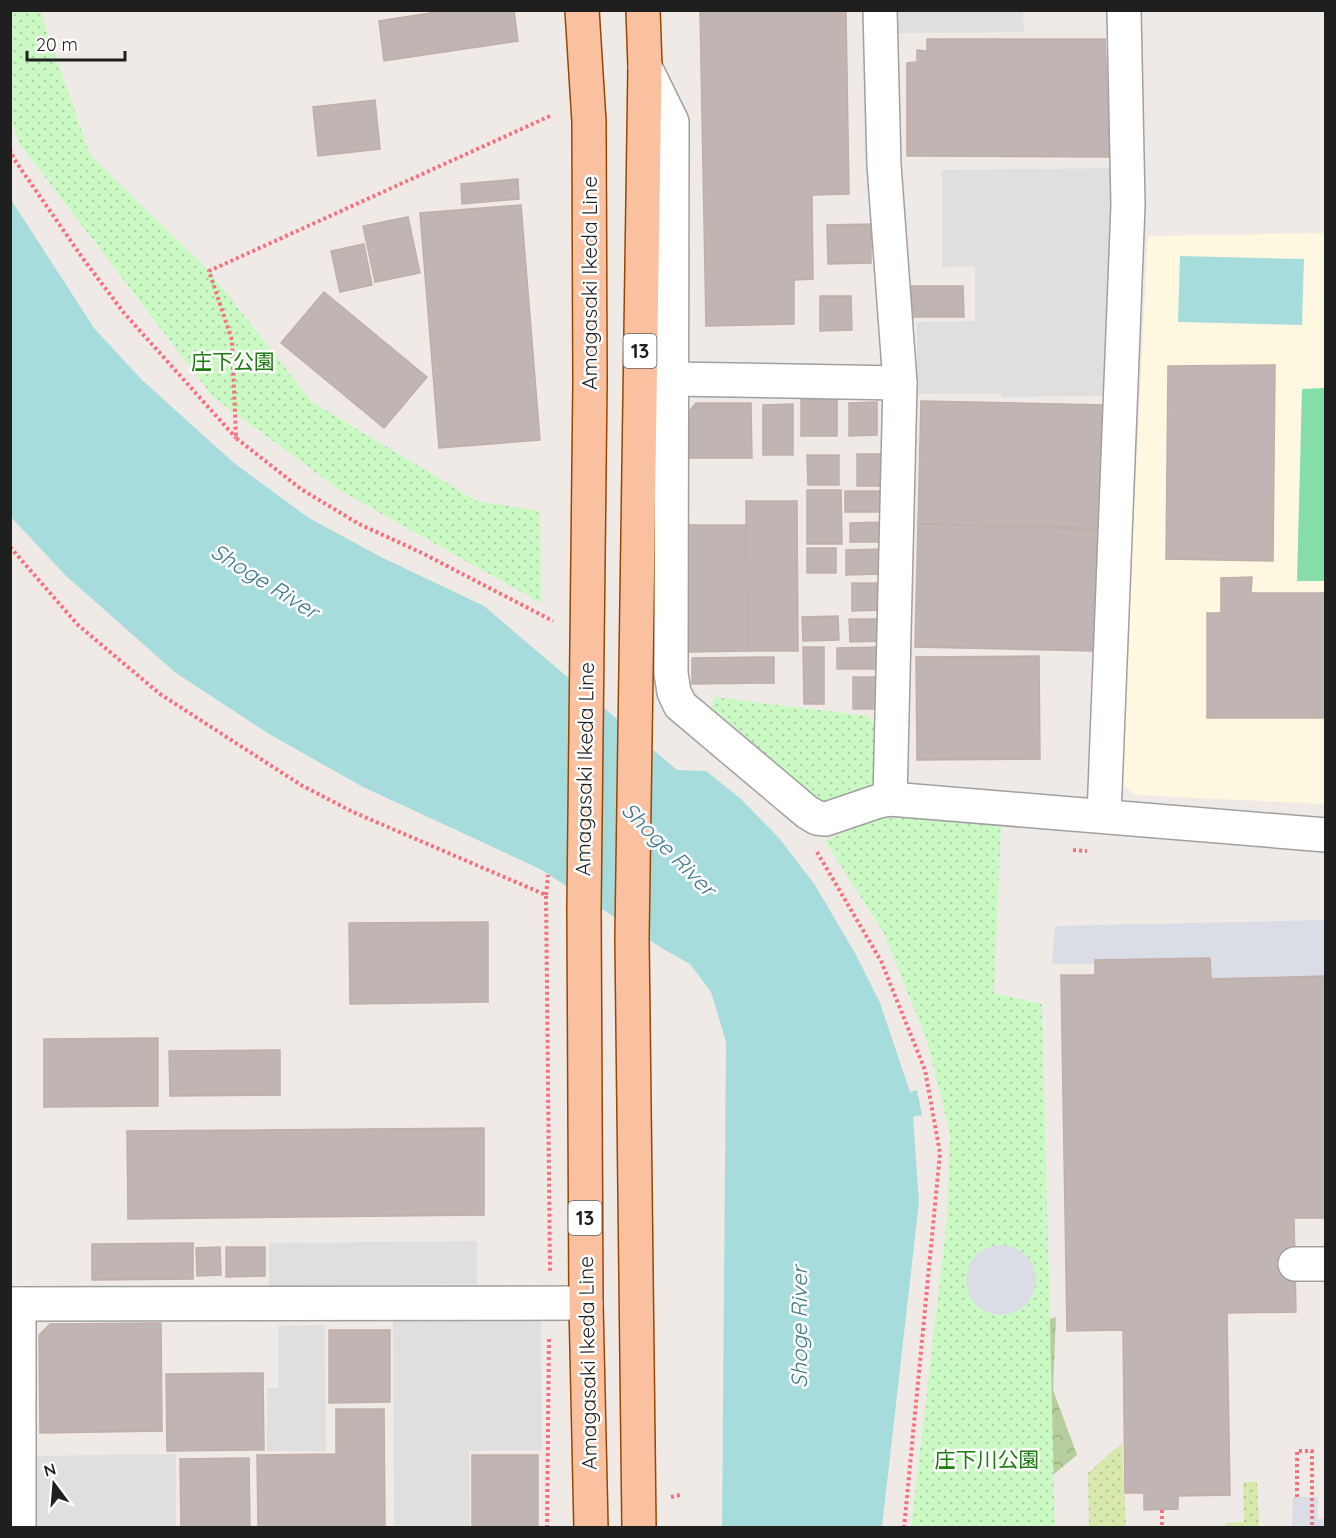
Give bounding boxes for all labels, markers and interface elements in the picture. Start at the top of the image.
scale bar [27,24,124,62]
text: 20 m [36,33,78,56]
street label: Amagasaki Ikeda Line [576,176,602,390]
road number: 13 [624,334,656,368]
park label: 庄下公園 [191,348,275,374]
water label: Shoge River [206,537,326,626]
street label: Amagasaki Ikeda Line [569,662,599,876]
water label: Shoge River [616,796,724,904]
road number: 13 [568,1201,602,1235]
street label: Amagasaki Ikeda Line [572,1256,602,1470]
water label: Shoge River [785,1264,813,1388]
park label: 庄下川公園 [935,1446,1040,1472]
north arrow [24,1454,84,1514]
text: N [41,1458,58,1481]

